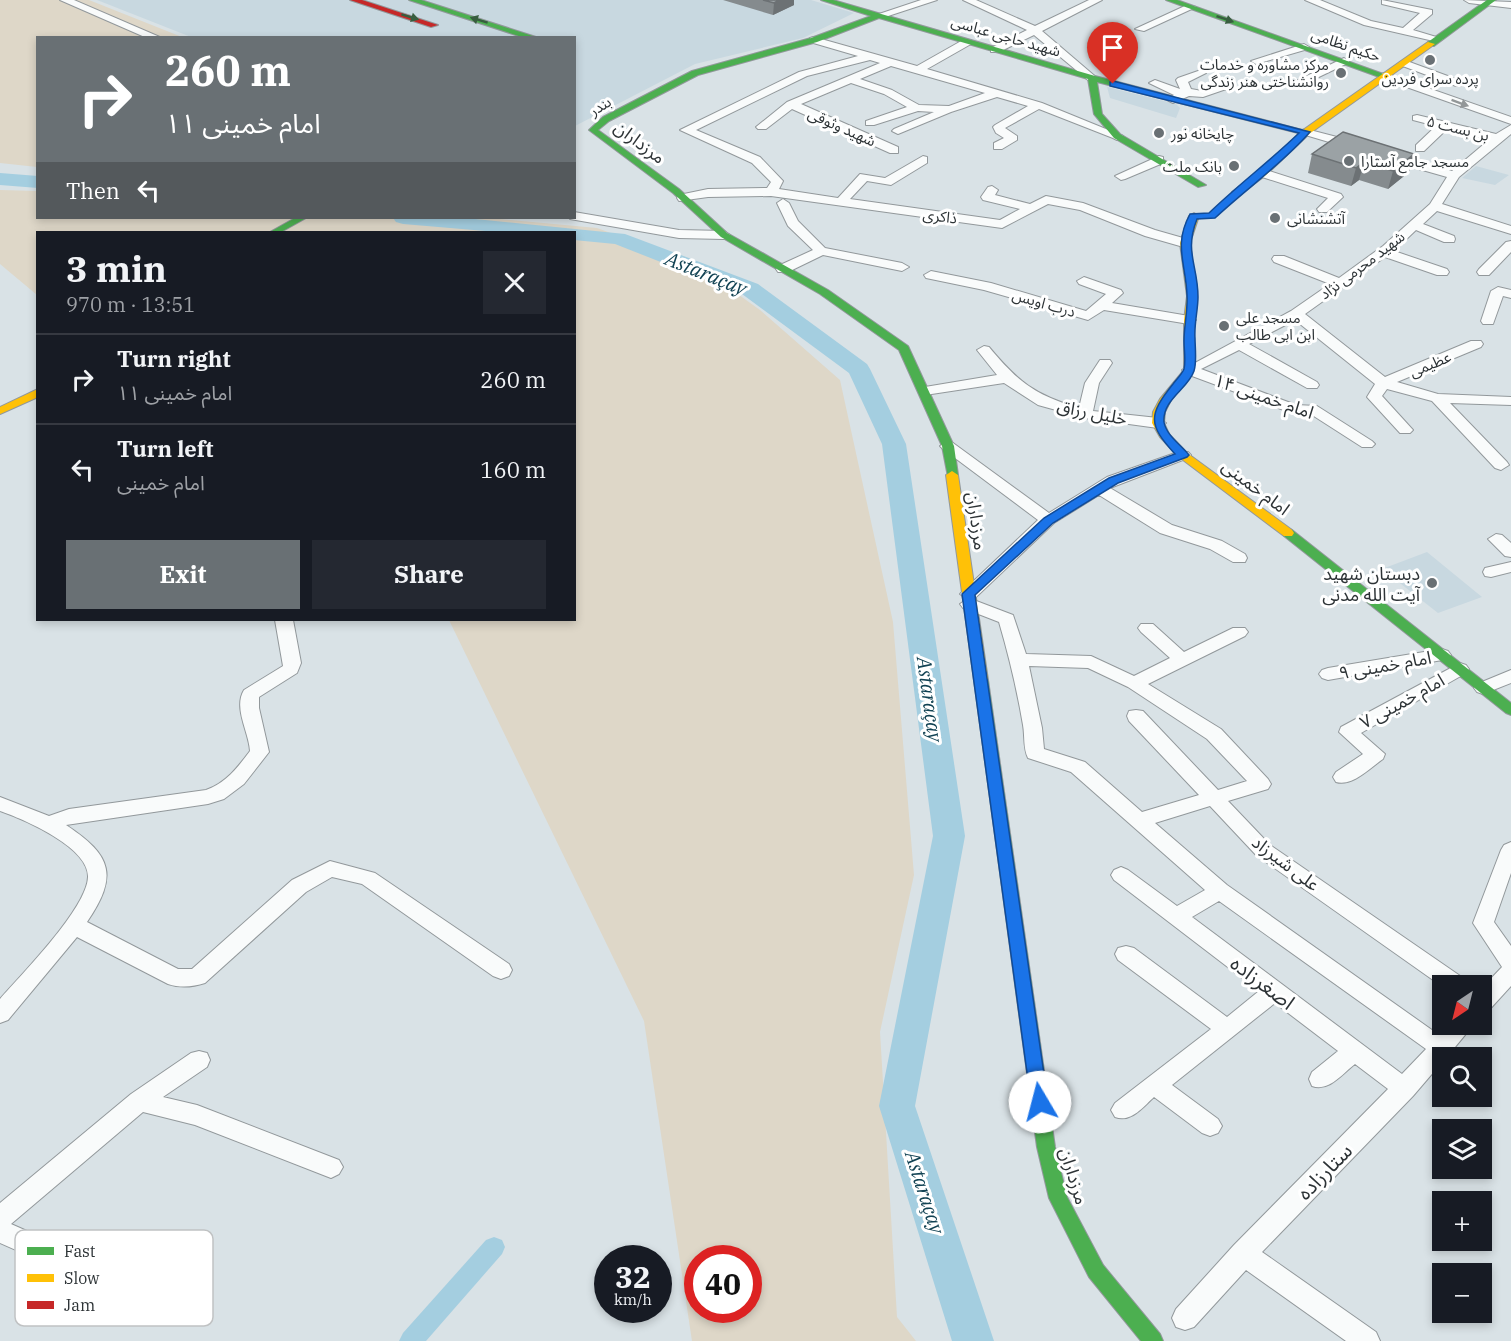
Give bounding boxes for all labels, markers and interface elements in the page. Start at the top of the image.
street label: شهید حاجی عباسی [949,11,1063,61]
one-way arrow [401,13,419,22]
one-way arrow [470,15,488,24]
one-way arrow [1217,15,1235,25]
pin [1087,22,1138,84]
street label: حکیم نظامی [1308,24,1383,68]
icon: arrive [1096,31,1129,64]
text: 260 m [165,43,291,98]
marker: پرده سرای فردین [1423,53,1437,67]
place label: مرکز مشاوره و خدمات روانشناختی هنر زندگی [1200,55,1329,91]
icon: right [66,60,144,138]
marker: مرکز مشاوره و خدمات روانشناختی هنر زندگی [1334,66,1348,80]
place label: پرده سرای فردین [1381,69,1479,89]
street label: بندر [584,92,615,121]
one-way arrow [1451,98,1469,108]
street label: شهید وثوقی [805,104,879,151]
text: امام خمینی ۱۱ [165,105,321,140]
street label: بن بست ۵ [1425,111,1491,145]
street label: مرزداران [610,115,670,169]
place label: چایخانه نور [1170,124,1234,144]
marker: چایخانه نور [1152,126,1166,140]
place label: مسجد جامع آستارا [1361,152,1469,174]
marker: مسجد جامع آستارا [1342,154,1356,168]
place label: بانک ملت [1163,157,1222,176]
marker: بانک ملت [1227,159,1241,173]
icon: left [132,174,165,207]
text: Then [66,176,120,205]
street label: ذاکری [922,204,958,228]
place label: آتشنشانی [1287,209,1346,228]
marker: آتشنشانی [1268,211,1282,225]
street label: شهید محرمی نژاد [1316,227,1409,303]
water label: Astaraçay [660,244,752,302]
text: 3 min [66,245,167,292]
button: close [483,251,546,314]
street label: درب اویس [1010,285,1078,321]
text: 970 m · 13:51 [66,291,195,318]
place label: مسجد علی ابن ابی طالب [1236,308,1315,344]
marker: مسجد علی ابن ابی طالب [1217,319,1231,333]
text: Turn right [117,344,231,373]
street label: عظیمی [1406,347,1454,381]
icon: right [66,363,99,396]
text: 260 m [480,365,546,394]
street label: امام خمینی ۱۴ [1210,368,1317,427]
text: امام خمینی ۱۱ [117,379,232,406]
street label: خلیل رزاق [1055,394,1129,430]
text: Turn left [117,434,213,463]
icon: left [66,453,99,486]
street label: امام خمینی [1216,454,1294,522]
text: 160 m [480,455,546,484]
text: امام خمینی [117,469,205,496]
street label: مرزداران [962,491,992,551]
button: Exit [66,540,300,609]
button: Share [312,540,546,609]
place label: دبستان شهید آیت الله مدنی [1322,562,1421,606]
marker: دبستان شهید آیت الله مدنی [1425,576,1439,590]
street label: امام خمینی ۹ [1337,646,1434,687]
water label: Astaraçay [910,653,950,745]
street label: امام خمینی ۷ [1356,668,1450,736]
street label: علی شیرزاد [1248,830,1324,896]
street label: اصغرزاده [1225,949,1301,1015]
north arrow [1432,975,1492,1035]
map controls [1432,975,1492,1323]
button: search [1432,1047,1492,1107]
position arrow [1008,1070,1072,1134]
button: layers [1432,1119,1492,1179]
street label: ستارزاده [1290,1137,1358,1205]
water label: Astaraçay [898,1145,952,1239]
street label: مرزداران [1054,1145,1094,1207]
button: + [1432,1191,1492,1251]
legend [15,1230,213,1326]
text: Fast [64,1241,96,1261]
speed limit sign: 40 [684,1245,762,1323]
text: 32 [615,1257,651,1296]
button: − [1432,1263,1492,1323]
text: Slow [64,1268,100,1288]
text: km/h [614,1290,652,1309]
text: Jam [64,1295,95,1315]

